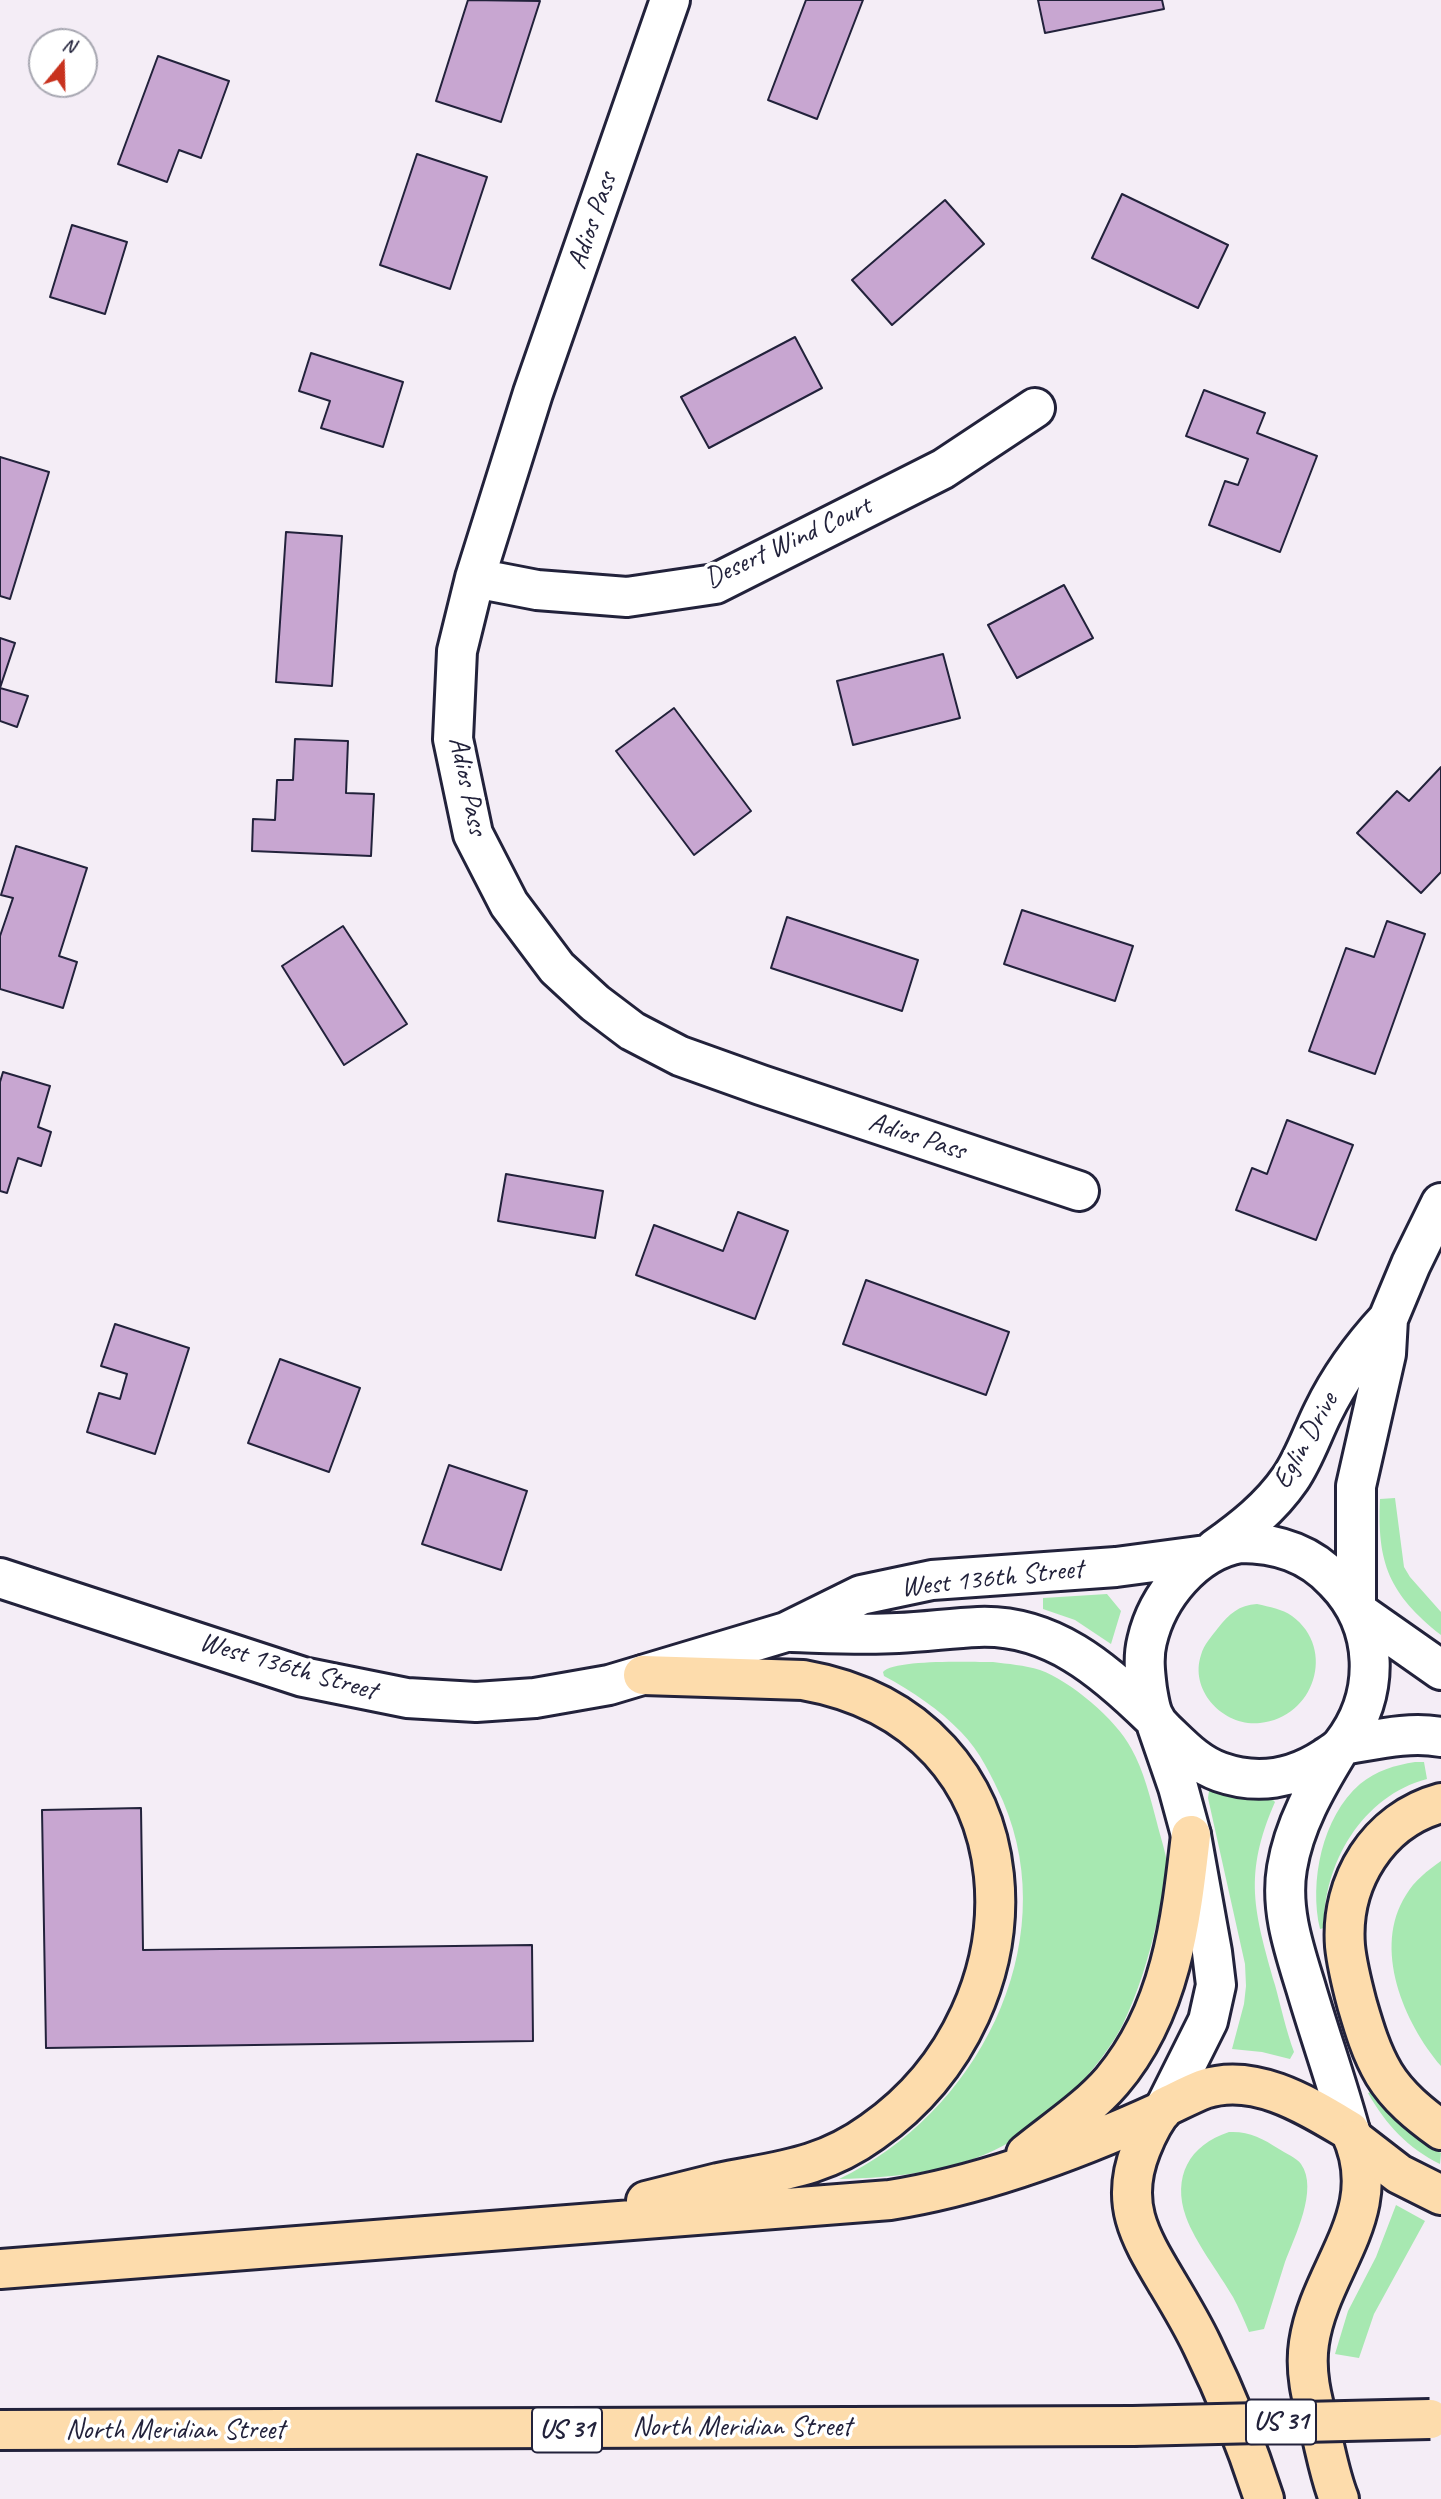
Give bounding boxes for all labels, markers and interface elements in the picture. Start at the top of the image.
north arrow [28,28,98,98]
text: N [60,32,79,58]
street label: Adios Pass [561,168,625,274]
street label: Desert Wind Court [699,490,877,596]
street label: Adios Pass [440,734,494,838]
street label: Adios Pass [864,1106,970,1168]
street label: Eglin Drive [1266,1387,1346,1495]
street label: West 136th Street [899,1553,1085,1605]
street label: West 136th Street [196,1626,380,1708]
road number: US 31 [1246,2400,1316,2444]
road number: US 31 [532,2408,602,2452]
street label: North Meridian Street [633,2411,851,2445]
street label: North Meridian Street [66,2414,284,2448]

